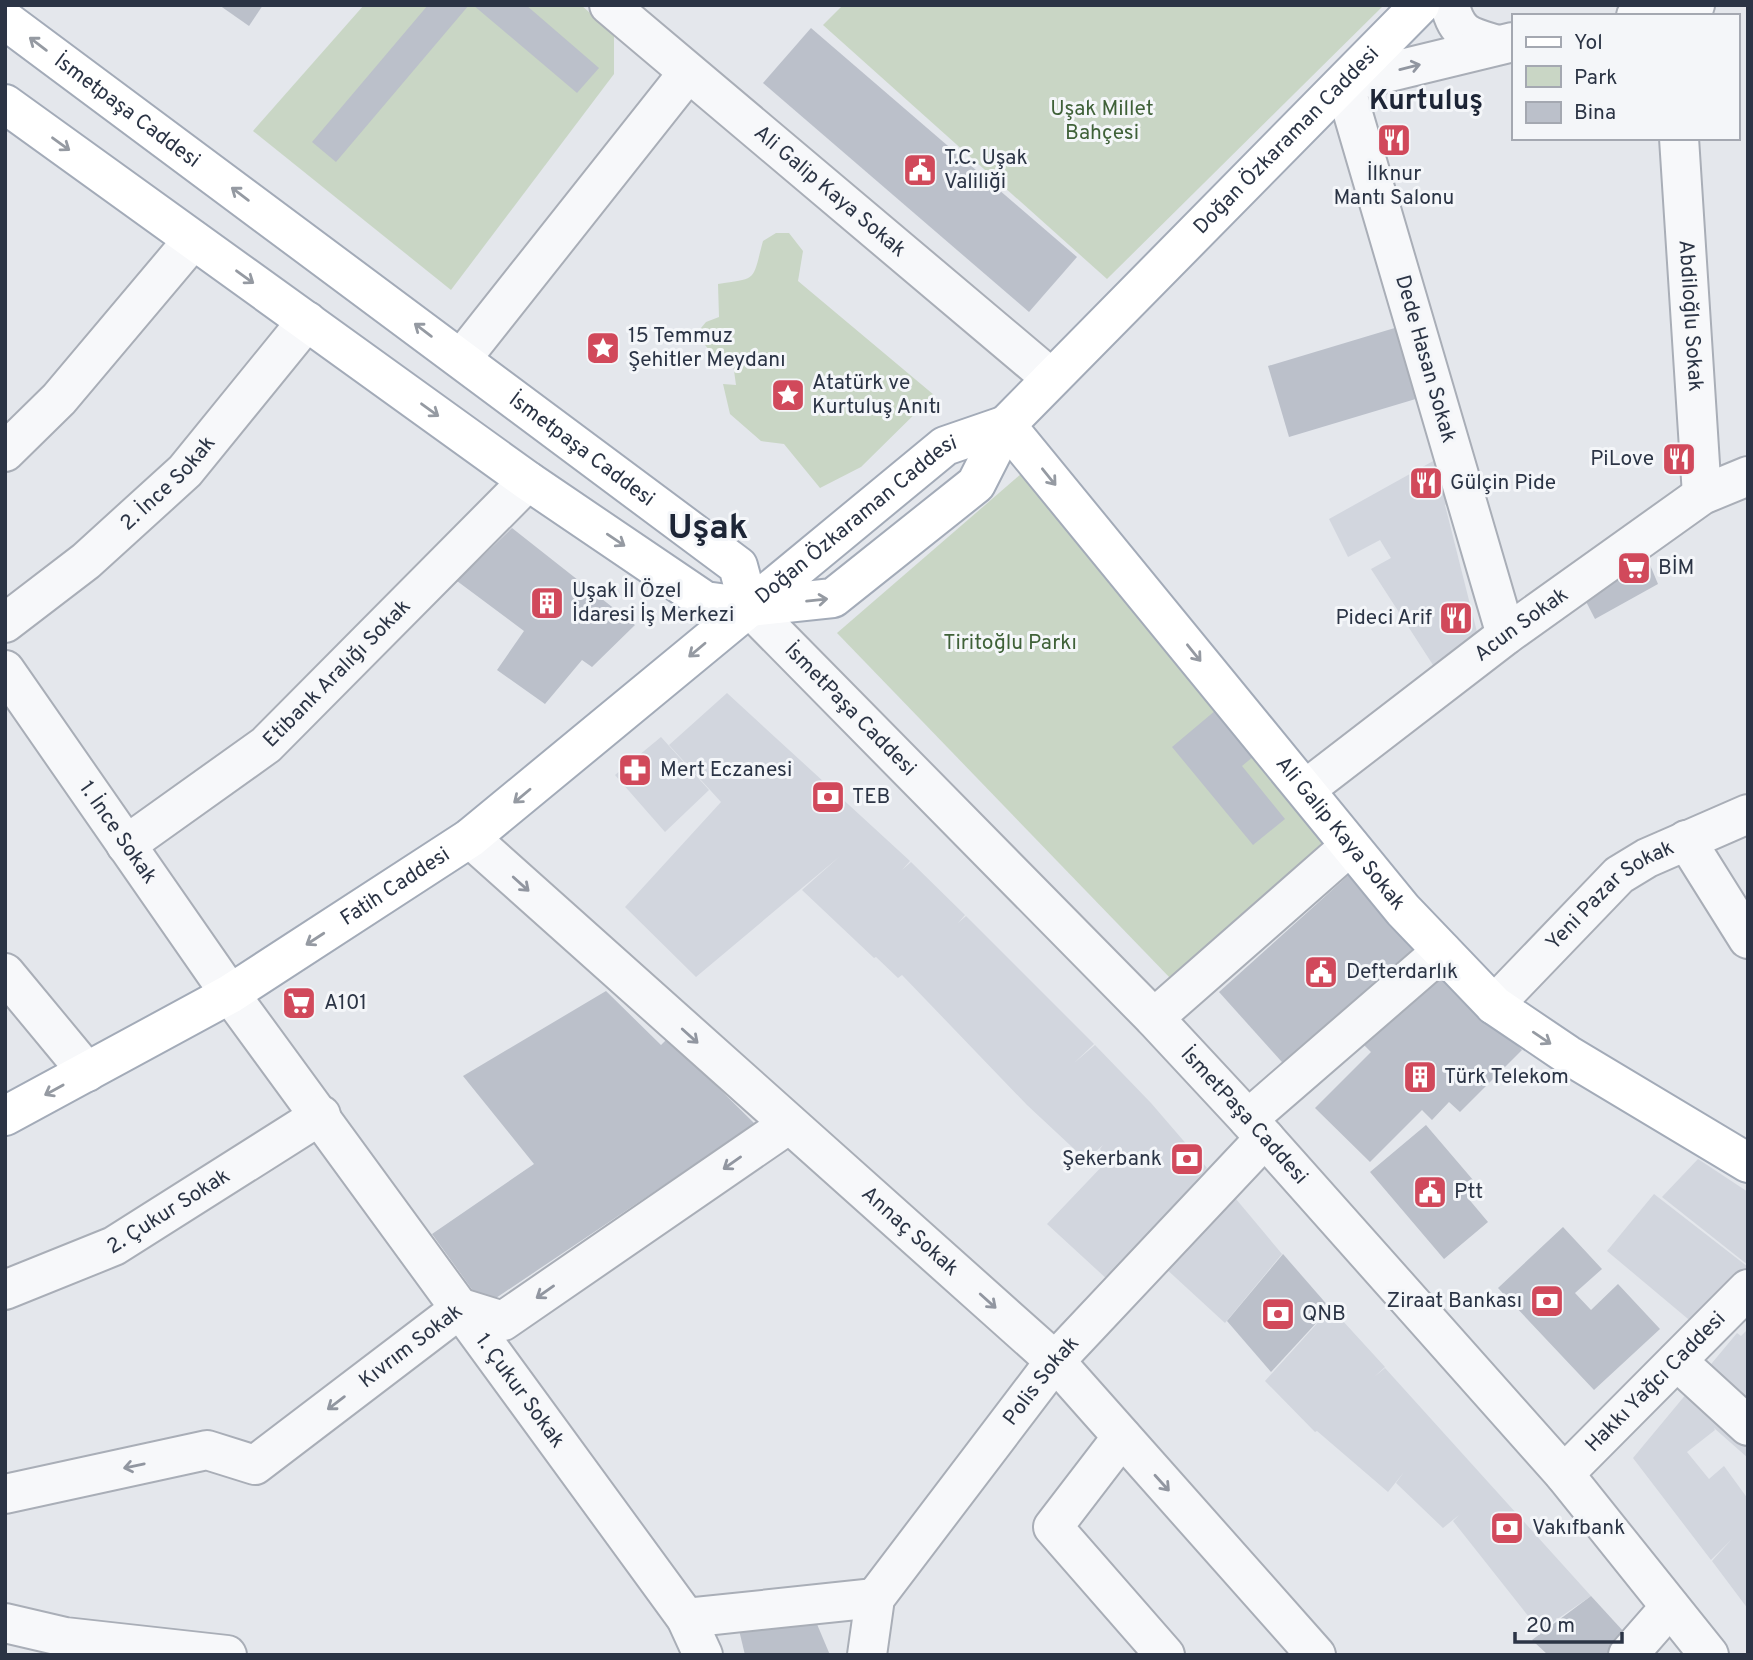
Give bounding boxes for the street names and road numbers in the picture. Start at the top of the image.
street label: Doğan Özkaraman Caddesi [1188,41,1385,240]
street label: İsmetpaşa Caddesi [48,48,205,174]
street label: Ali Galip Kaya Sokak [748,119,912,263]
street label: Abdiloğlu Sokak [1672,239,1709,392]
street label: Dede Hasan Sokak [1388,272,1462,446]
street label: İsmetpaşa Caddesi [503,386,660,513]
street label: Doğan Özkaraman Caddesi [750,429,961,610]
street label: 2. İnce Sokak [115,430,222,537]
street label: Acun Sokak [1469,581,1574,668]
street label: Etibank Aralığı Sokak [257,593,417,753]
street label: İsmetPaşa Caddesi [778,637,922,782]
street label: Ali Galip Kaya Sokak [1269,751,1411,916]
street label: 1. İnce Sokak [73,776,163,889]
street label: Yeni Pazar Sokak [1540,834,1678,956]
street label: Fatih Caddesi [335,841,455,932]
street label: İsmetPaşa Caddesi [1174,1041,1314,1190]
street label: 2. Çukur Sokak [102,1163,235,1261]
street label: Annaç Sokak [855,1181,964,1282]
street label: Kıvrım Sokak [354,1298,468,1394]
street label: Hakkı Yağcı Caddesi [1580,1306,1732,1458]
street label: 1. Çukur Sokak [469,1328,571,1454]
street label: Polis Sokak [997,1330,1085,1431]

